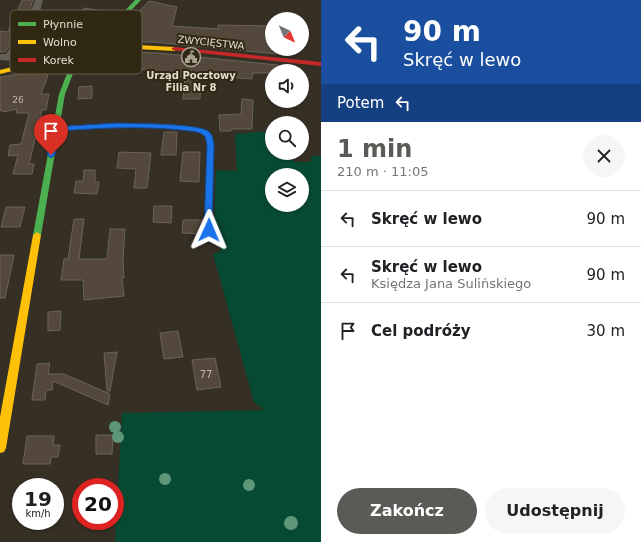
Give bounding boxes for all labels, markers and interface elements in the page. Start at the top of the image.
legend [10,10,142,74]
north arrow [265,12,309,56]
map controls [265,12,309,212]
text: 90 m [403,15,481,48]
icon: left [337,16,389,68]
text: Płynnie [43,18,83,31]
street label: ZWYCIĘSTWA [177,34,245,51]
text: Wolno [43,36,77,49]
public building icon: Urząd Pocztowy Filia Nr 8 [180,46,202,68]
text: Skręć w lewo [403,49,521,70]
text: Korek [43,54,74,67]
button: sound [265,64,309,108]
place label: Urząd Pocztowy Filia Nr 8 [146,70,236,93]
icon: left [392,92,414,114]
text: Potem [337,94,384,112]
house number: 26 [12,95,24,105]
pin [34,114,68,155]
button: search [265,116,309,160]
icon: arrive [40,120,62,142]
text: 1 min [337,135,412,163]
button: close [583,135,625,177]
text: 210 m · 11:05 [337,164,428,179]
button: layers [265,168,309,212]
icon: left [337,208,359,230]
position arrow [188,209,230,251]
text: Skręć w lewo [371,210,482,228]
text: 90 m [587,210,625,228]
text: Skręć w lewo [371,258,482,276]
icon: left [337,264,359,286]
text: 90 m [587,266,625,284]
text: Księdza Jana Sulińskiego [371,276,531,291]
icon: arrive [337,320,359,342]
text: Cel podróży [371,322,471,340]
text: 30 m [587,322,625,340]
house number: 77 [200,369,212,380]
speed limit sign: 20 [72,478,124,530]
text: 19 [24,487,52,511]
button: Zakończ [337,488,477,534]
button: Udostępnij [485,488,625,534]
text: km/h [25,508,51,519]

